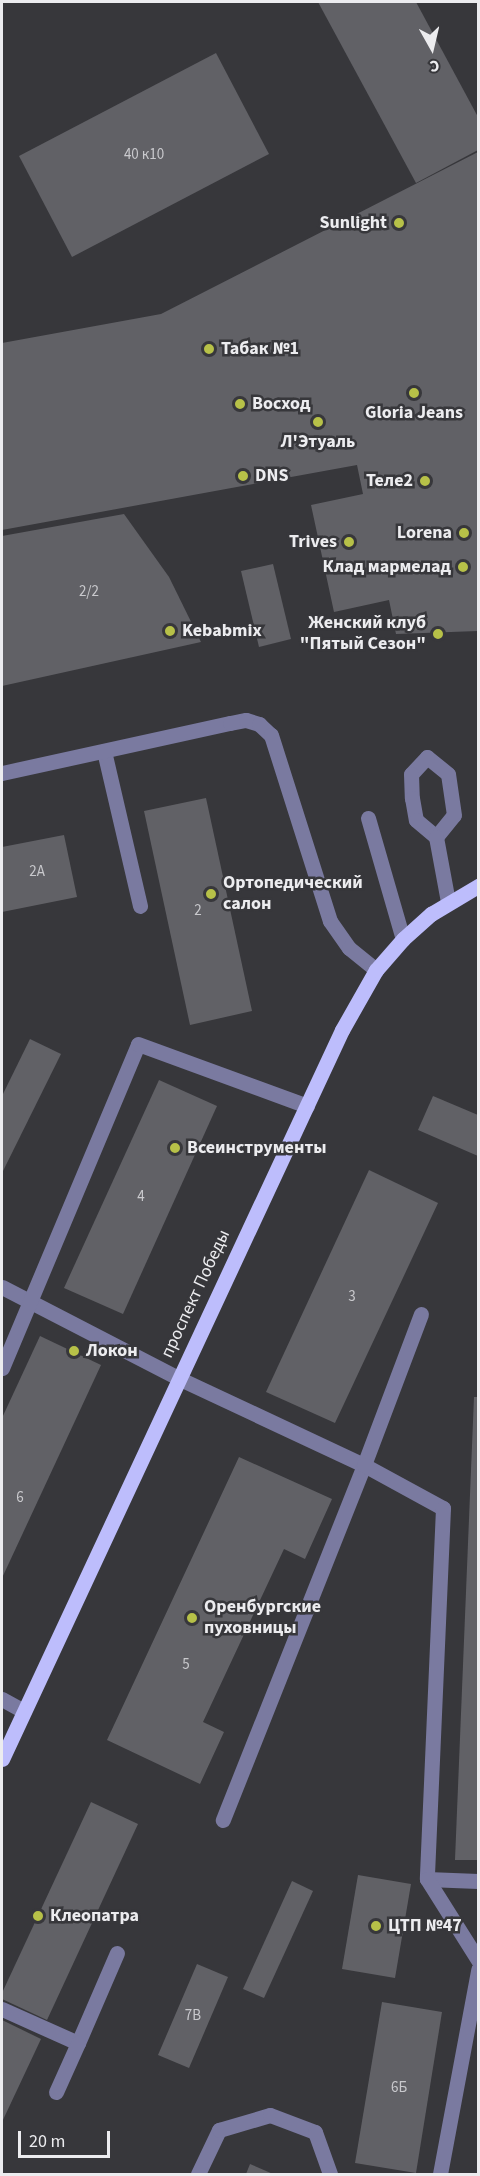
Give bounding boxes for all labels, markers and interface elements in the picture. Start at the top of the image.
north arrow [402,18,462,78]
text: С [428,54,441,77]
house number: 40 к10 [124,146,164,164]
place label: Sunlight [320,212,387,234]
marker: Sunlight [392,216,406,230]
place label: Табак №1 [221,338,299,360]
marker: Табак №1 [202,342,216,356]
marker: Gloria Jeans [407,386,421,400]
place label: Восход [252,393,310,415]
marker: Восход [233,397,247,411]
place label: Gloria Jeans [365,402,463,424]
marker: Л'Этуаль [311,415,325,429]
place label: Л'Этуаль [281,431,355,453]
place label: DNS [255,465,288,487]
marker: DNS [236,469,250,483]
place label: Теле2 [366,470,413,492]
marker: Теле2 [418,474,432,488]
place label: Lorena [397,522,452,544]
marker: Lorena [457,526,471,540]
place label: Trives [289,531,337,553]
marker: Trives [342,535,356,549]
place label: Клад мармелад [322,556,451,578]
marker: Клад мармелад [456,560,470,574]
house number: 2/2 [79,583,99,601]
place label: Женский клуб "Пятый Сезон" [300,613,426,656]
place label: Kebabmix [182,620,262,642]
marker: Kebabmix [163,624,177,638]
marker: Женский клуб "Пятый Сезон" [431,627,445,641]
house number: 2А [29,863,45,881]
place label: Ортопедический салон [223,873,363,916]
marker: Ортопедический салон [204,887,218,901]
house number: 2 [194,902,202,920]
place label: Всеинструменты [187,1137,327,1159]
marker: Всеинструменты [168,1141,182,1155]
house number: 4 [137,1188,145,1206]
street label: проспект Победы [157,1226,235,1362]
house number: 3 [348,1288,356,1306]
place label: Локон [86,1340,138,1362]
marker: Локон [67,1344,81,1358]
house number: 6 [16,1489,24,1507]
place label: Оренбургские пуховницы [204,1597,321,1640]
marker: Оренбургские пуховницы [185,1611,199,1625]
house number: 5 [182,1656,190,1674]
place label: Клеопатра [50,1905,139,1927]
marker: Клеопатра [31,1909,45,1923]
place label: ЦТП №47 [388,1915,462,1937]
marker: ЦТП №47 [369,1919,383,1933]
house number: 7В [185,2007,201,2025]
house number: 6Б [391,2079,407,2097]
scale bar [21,2119,112,2157]
text: 20 m [29,2129,65,2154]

